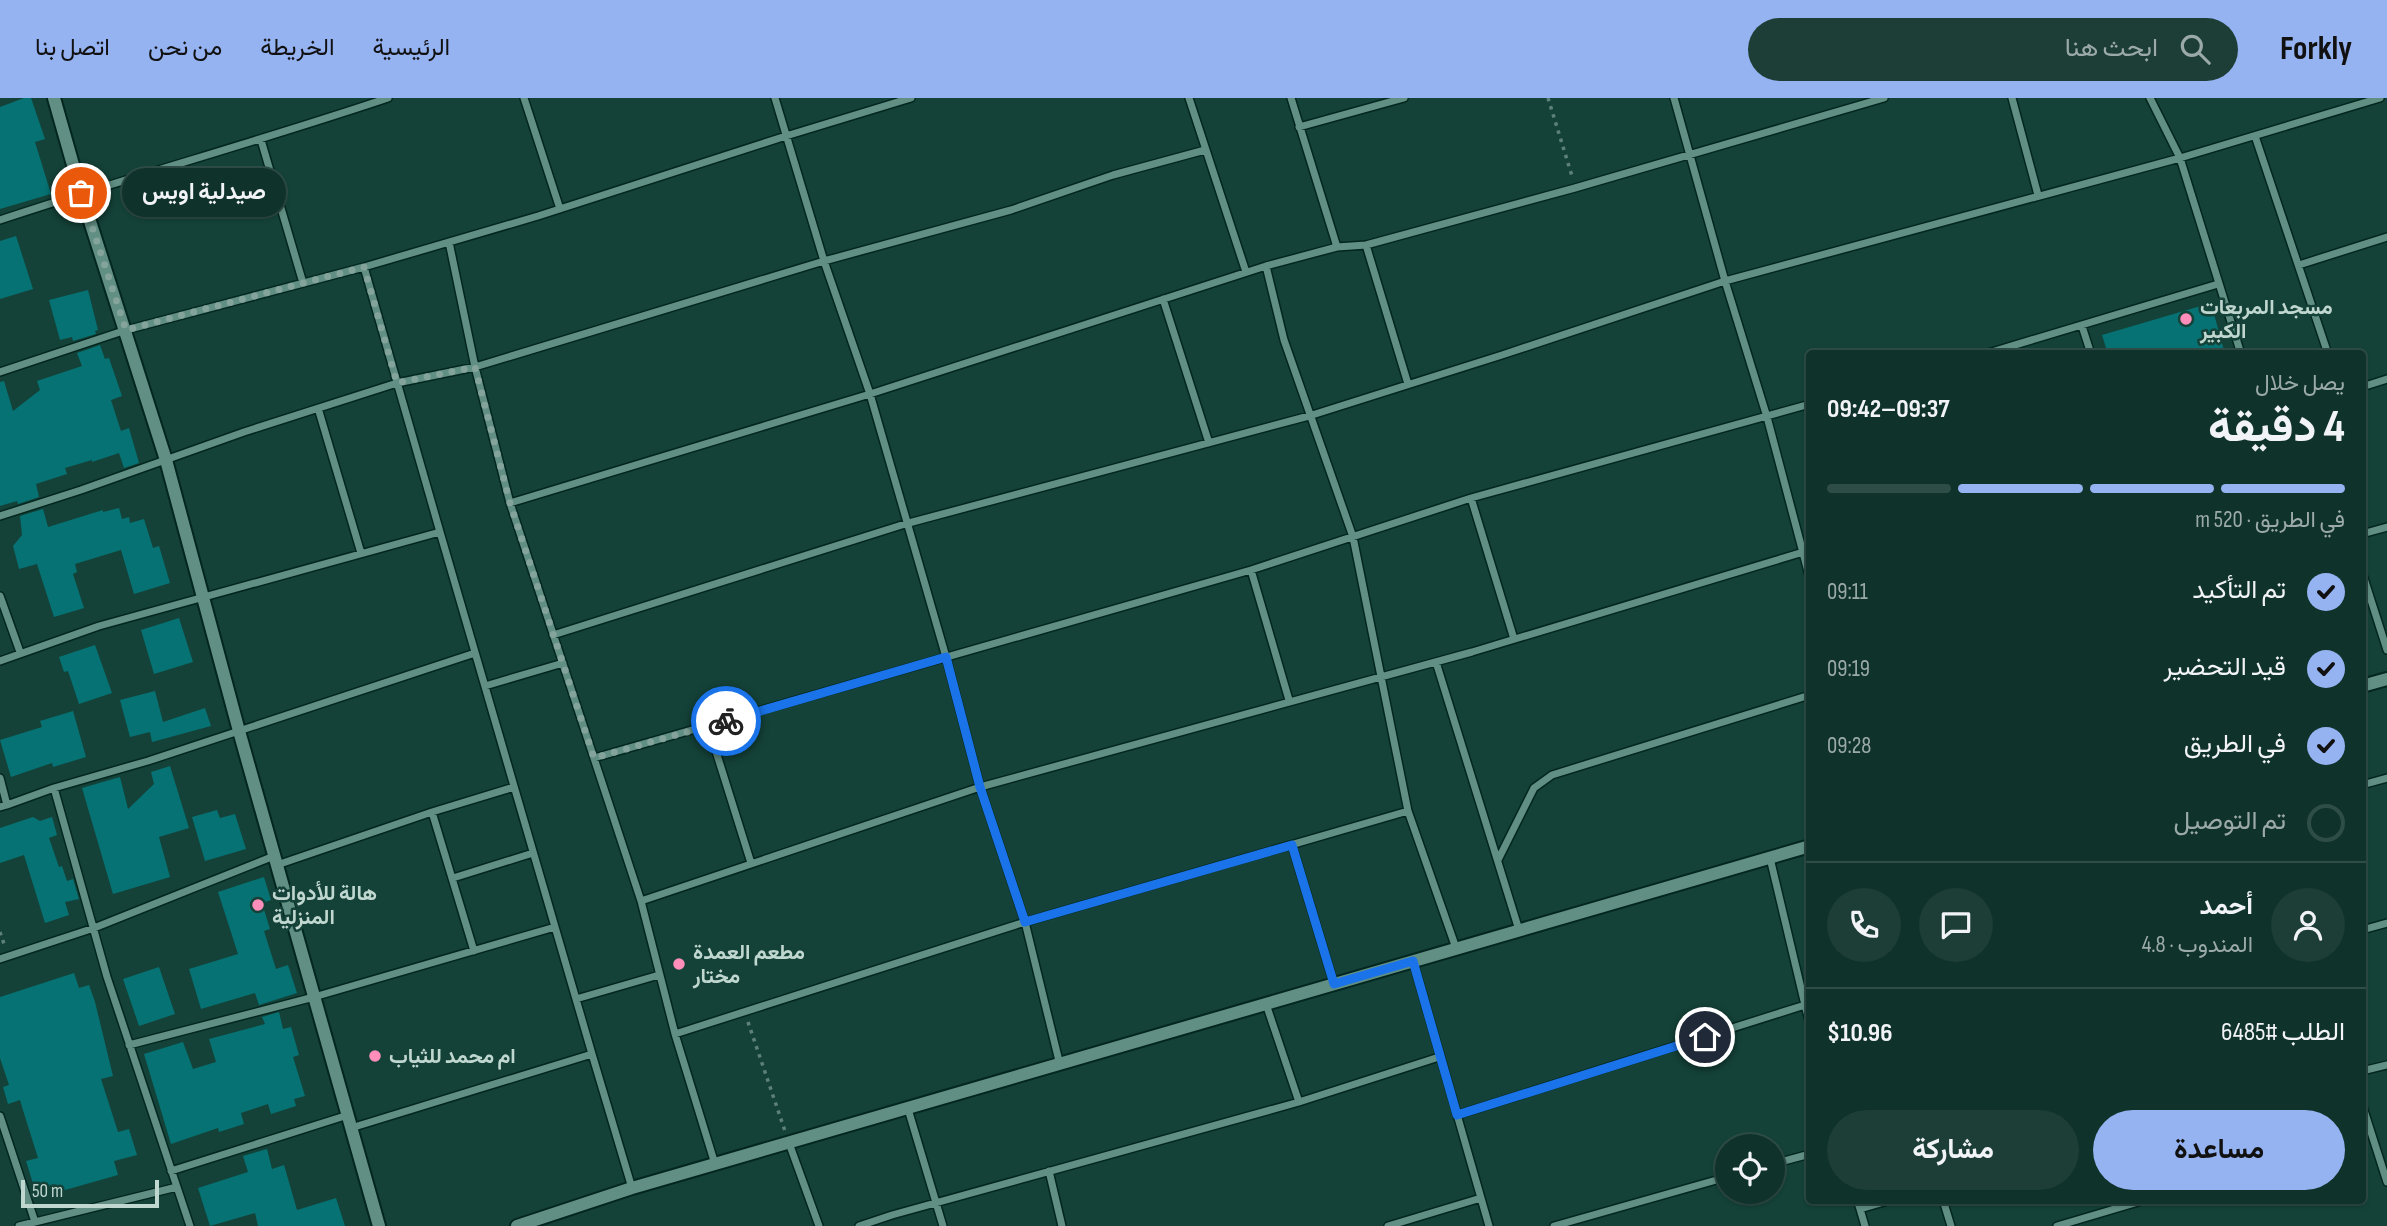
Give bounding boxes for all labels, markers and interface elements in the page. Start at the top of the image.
search box [1748,18,2238,81]
text: Forkly [2280,29,2352,69]
icon: search [2176,30,2214,68]
text: اتصل بنا [35,33,110,62]
text: من نحن [148,33,222,62]
text: الخريطة [260,33,335,62]
text: الرئيسية [373,33,450,62]
text: ابحث هنا [2065,33,2158,64]
pin [51,163,111,223]
callout: صيدلية اويس [123,168,288,217]
icon: bag [62,174,100,212]
text: صيدلية اويس [142,178,266,206]
place label: مسجد المربعات الكبير [2199,295,2333,344]
marker: مسجد المربعات الكبير [2178,311,2194,327]
text: يصل خلال [2255,369,2345,397]
text: 09:37–09:42 [1827,394,1950,425]
text: 4 دقيقة [2208,400,2345,455]
text: في الطريق · 520 m [2195,506,2345,534]
icon: check [2307,573,2345,611]
text: تم التأكيد [2192,575,2286,606]
text: 09:11 [1827,578,1868,606]
icon: check [2307,650,2345,688]
text: قيد التحضير [2163,652,2286,683]
text: 09:19 [1827,655,1870,683]
courier [691,686,761,756]
icon: bike [707,702,745,740]
icon: check [2307,727,2345,765]
text: في الطريق [2184,729,2286,760]
text: 09:28 [1827,732,1871,760]
text: تم التوصيل [2174,806,2286,837]
place label: هالة للأدوات المنزلية [272,880,377,930]
button: phone [1827,888,1901,962]
button: chat [1919,888,1993,962]
button: person [2271,888,2345,962]
text: أحمد [2200,891,2253,922]
marker: هالة للأدوات المنزلية [250,897,266,913]
text: المندوب · 4.8 [2142,931,2253,959]
place label: مطعم العمدة مختار [692,940,805,989]
marker: مطعم العمدة مختار [671,956,687,972]
pin [1675,1007,1735,1067]
text: الطلب #6485 [2221,1017,2345,1048]
icon: home [1686,1018,1724,1056]
text: $10.96 [1827,1018,1892,1049]
place label: ام محمد للثياب [389,1044,516,1070]
marker: ام محمد للثياب [367,1048,383,1064]
button: مشاركة [1827,1110,2079,1190]
button: مساعدة [2093,1110,2345,1190]
map controls [1715,1134,1785,1204]
button: locate [1715,1134,1785,1204]
scale bar [21,1177,159,1209]
text: 50 m [32,1180,63,1203]

